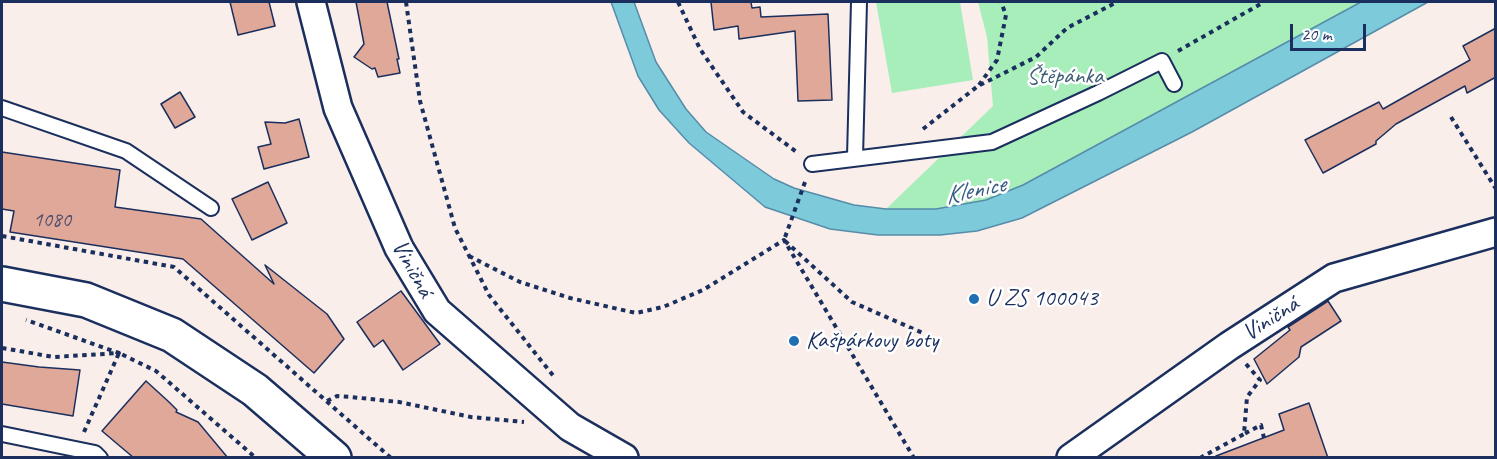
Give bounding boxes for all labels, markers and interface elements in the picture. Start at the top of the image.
scale bar [1293,12,1370,50]
text: 20 m [1301,23,1332,45]
park label: Štěpánka [1026,63,1104,91]
water label: Klenice [942,169,1008,213]
house number: 1080 [33,207,71,233]
street label: Viničná [385,235,439,303]
place label: U ZS 100043 [986,285,1098,313]
street label: Viničná [1237,290,1305,348]
marker: U ZS 100043 [967,292,981,306]
place label: Kašpárkovy boty [806,327,938,355]
marker: Kašpárkovy boty [787,334,801,348]

